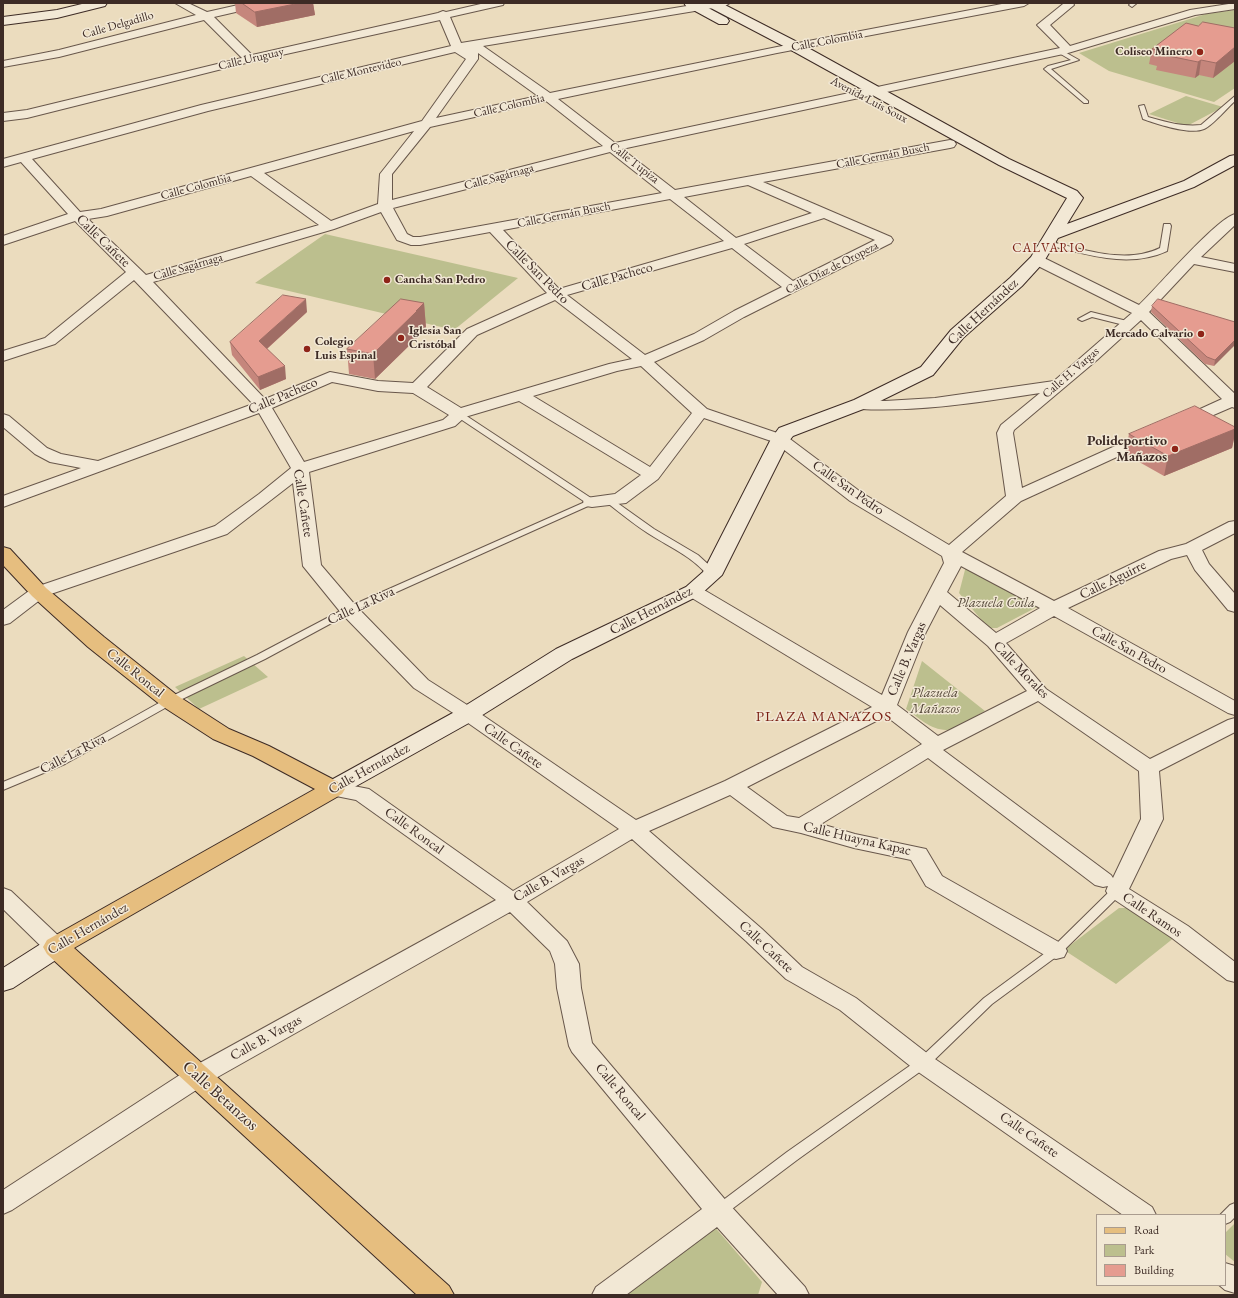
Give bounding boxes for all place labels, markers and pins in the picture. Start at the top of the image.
place label: Coliseo Minero [1115,45,1192,59]
marker: Coliseo Minero [1195,47,1205,57]
place label: Cancha San Pedro [395,273,485,287]
marker: Cancha San Pedro [382,275,392,285]
place label: Iglesia San Cristóbal [409,324,462,352]
place label: Mercado Calvario [1105,327,1193,341]
marker: Mercado Calvario [1196,329,1206,339]
marker: Iglesia San Cristóbal [396,333,406,343]
place label: Colegio Luis Espinal [315,335,376,363]
marker: Colegio Luis Espinal [302,344,312,354]
place label: Polideportivo Mañazos [1087,433,1167,466]
marker: Polideportivo Mañazos [1170,444,1180,454]

